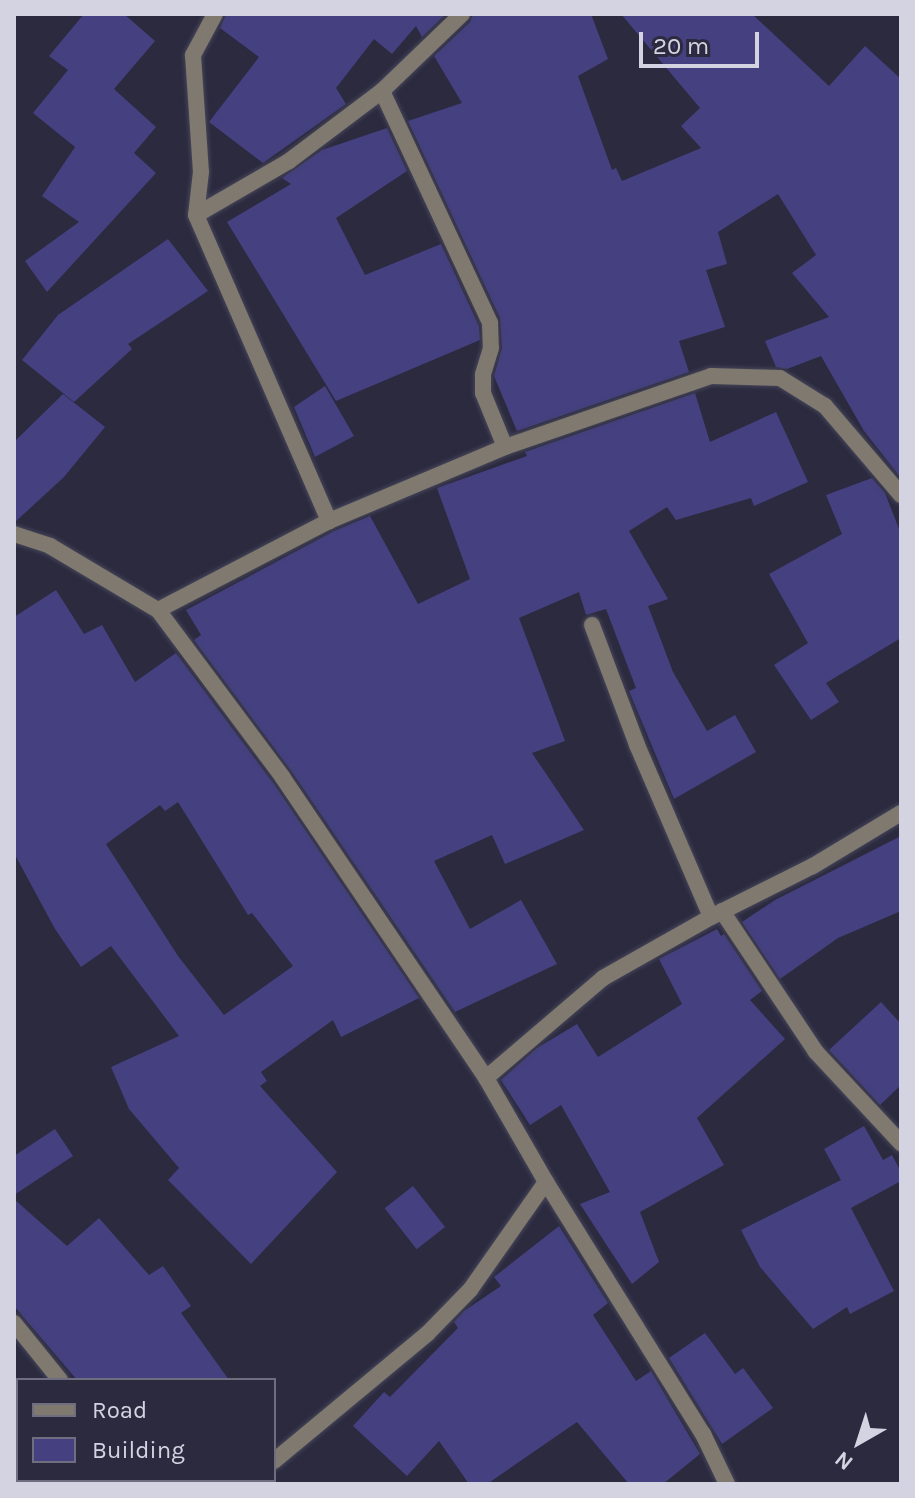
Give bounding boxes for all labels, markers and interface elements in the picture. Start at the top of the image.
scale bar [643,16,763,66]
text: 20 m [653,32,709,60]
legend [16,1378,276,1482]
text: Road [92,1396,147,1424]
north arrow [819,1402,899,1482]
text: Building [92,1436,185,1464]
text: N [830,1446,858,1476]

